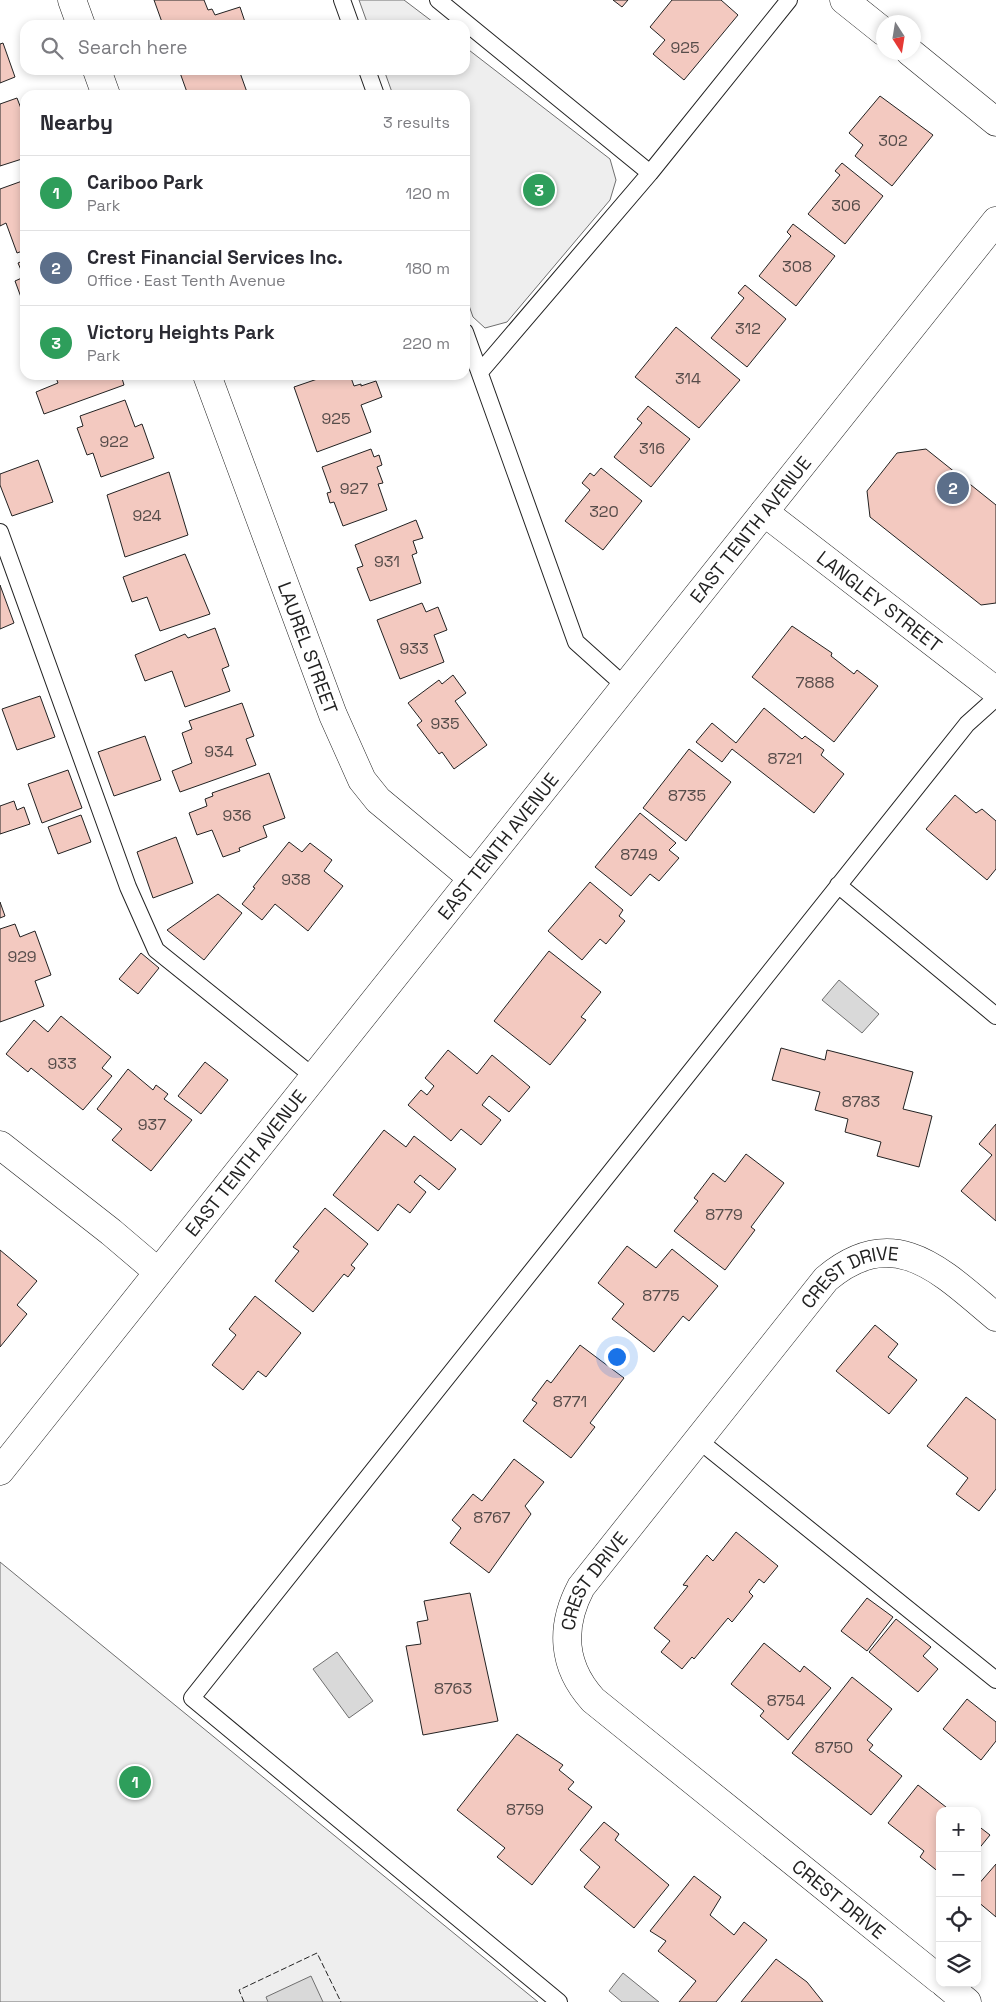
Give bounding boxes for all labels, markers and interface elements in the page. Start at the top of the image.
north arrow [876,15,921,60]
search box [20,20,470,75]
icon: search [38,34,66,62]
text: Search here [78,35,188,60]
house number: 925 [670,37,700,58]
text: Nearby [40,109,113,136]
text: 3 results [383,112,450,133]
house number: 302 [878,130,908,151]
text: Cariboo Park [87,170,204,195]
pin: 3 [523,171,555,209]
text: 1 [52,183,60,204]
text: 120 m [406,183,450,204]
text: Park [87,195,120,216]
house number: 306 [831,195,861,216]
text: Crest Financial Services Inc. [87,245,343,270]
house number: 308 [782,256,812,277]
text: 2 [51,258,61,279]
text: 180 m [405,258,450,279]
text: Office · East Tenth Avenue [87,270,286,291]
house number: 312 [735,318,761,339]
text: Victory Heights Park [87,320,275,345]
text: 3 [51,333,61,354]
text: 220 m [403,333,450,354]
text: Park [87,345,120,366]
house number: 314 [675,368,701,389]
house number: 925 [321,408,351,429]
house number: 922 [99,431,129,452]
house number: 316 [639,438,665,459]
street label: EAST TENTH AVENUE [684,451,817,608]
pin: 2 [937,469,969,507]
house number: 927 [340,478,368,499]
house number: 320 [589,501,619,522]
house number: 924 [133,505,161,526]
street label: LANGLEY STREET [812,545,947,658]
house number: 931 [374,551,400,572]
street label: LAUREL STREET [272,578,344,718]
house number: 933 [399,638,429,659]
house number: 7888 [796,672,834,693]
house number: 935 [430,713,460,734]
house number: 934 [204,741,234,762]
house number: 8721 [768,748,803,769]
street label: EAST TENTH AVENUE [432,768,564,925]
house number: 8735 [668,785,706,806]
house number: 936 [222,805,252,826]
house number: 8749 [620,844,658,865]
house number: 938 [281,869,311,890]
house number: 929 [7,946,37,967]
house number: 933 [47,1053,77,1074]
street label: EAST TENTH AVENUE [180,1085,312,1242]
house number: 8783 [842,1091,880,1112]
house number: 937 [138,1114,166,1135]
house number: 8779 [705,1204,743,1225]
street label: CREST DRIVE [795,1241,900,1314]
house number: 8775 [642,1285,680,1306]
your location [604,1344,630,1370]
house number: 8771 [553,1391,587,1412]
house number: 8767 [473,1507,511,1528]
street label: CREST DRIVE [555,1527,633,1632]
house number: 8763 [434,1678,472,1699]
house number: 8754 [767,1690,805,1711]
house number: 8750 [815,1737,853,1758]
pin: 1 [119,1763,151,1801]
house number: 8759 [506,1799,544,1820]
map controls [936,1807,981,1987]
button: + [936,1807,981,1852]
button: − [936,1852,981,1897]
street label: CREST DRIVE [787,1854,891,1945]
button: locate [936,1897,981,1942]
button: layers [936,1942,981,1987]

